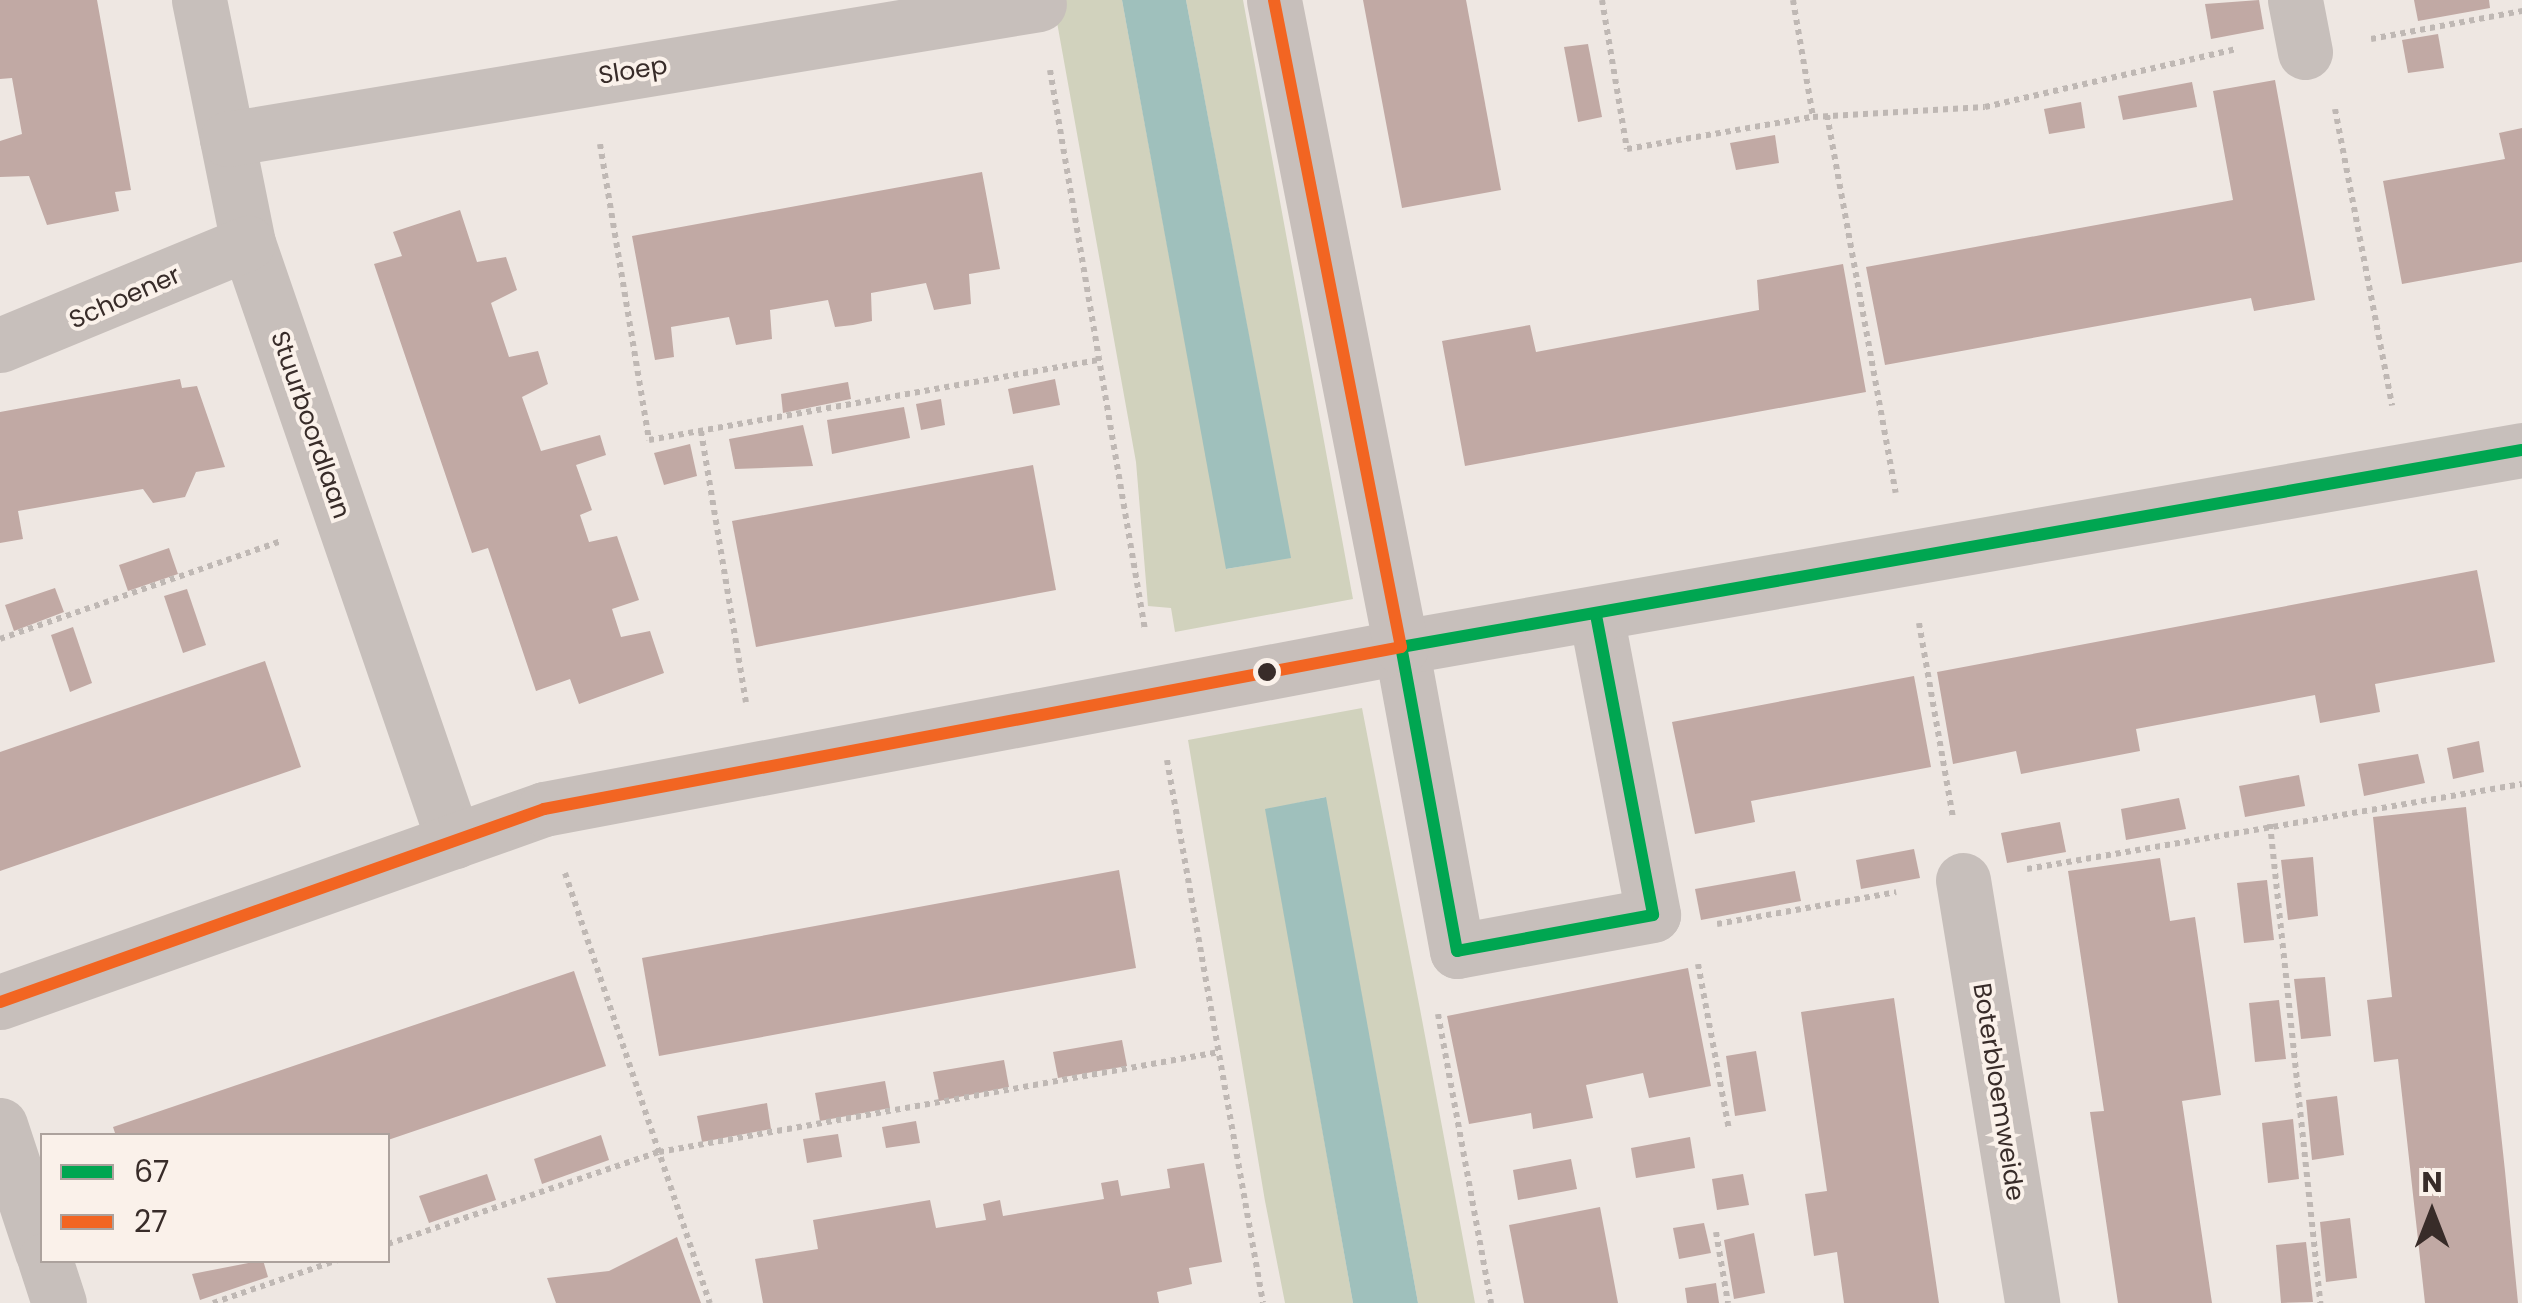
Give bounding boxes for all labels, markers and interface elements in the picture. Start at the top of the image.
street label: Sloep [596,51,670,91]
street label: Schoener [65,260,185,336]
street label: Stuurboordlaan [264,327,356,523]
unlabelled marker [1257,662,1277,682]
street label: Boterbloemweide [1966,981,2030,1203]
legend [40,1133,390,1263]
text: 67 [134,1150,169,1193]
north arrow [2382,1163,2482,1263]
text: N [2421,1163,2443,1202]
text: 27 [134,1200,168,1243]

